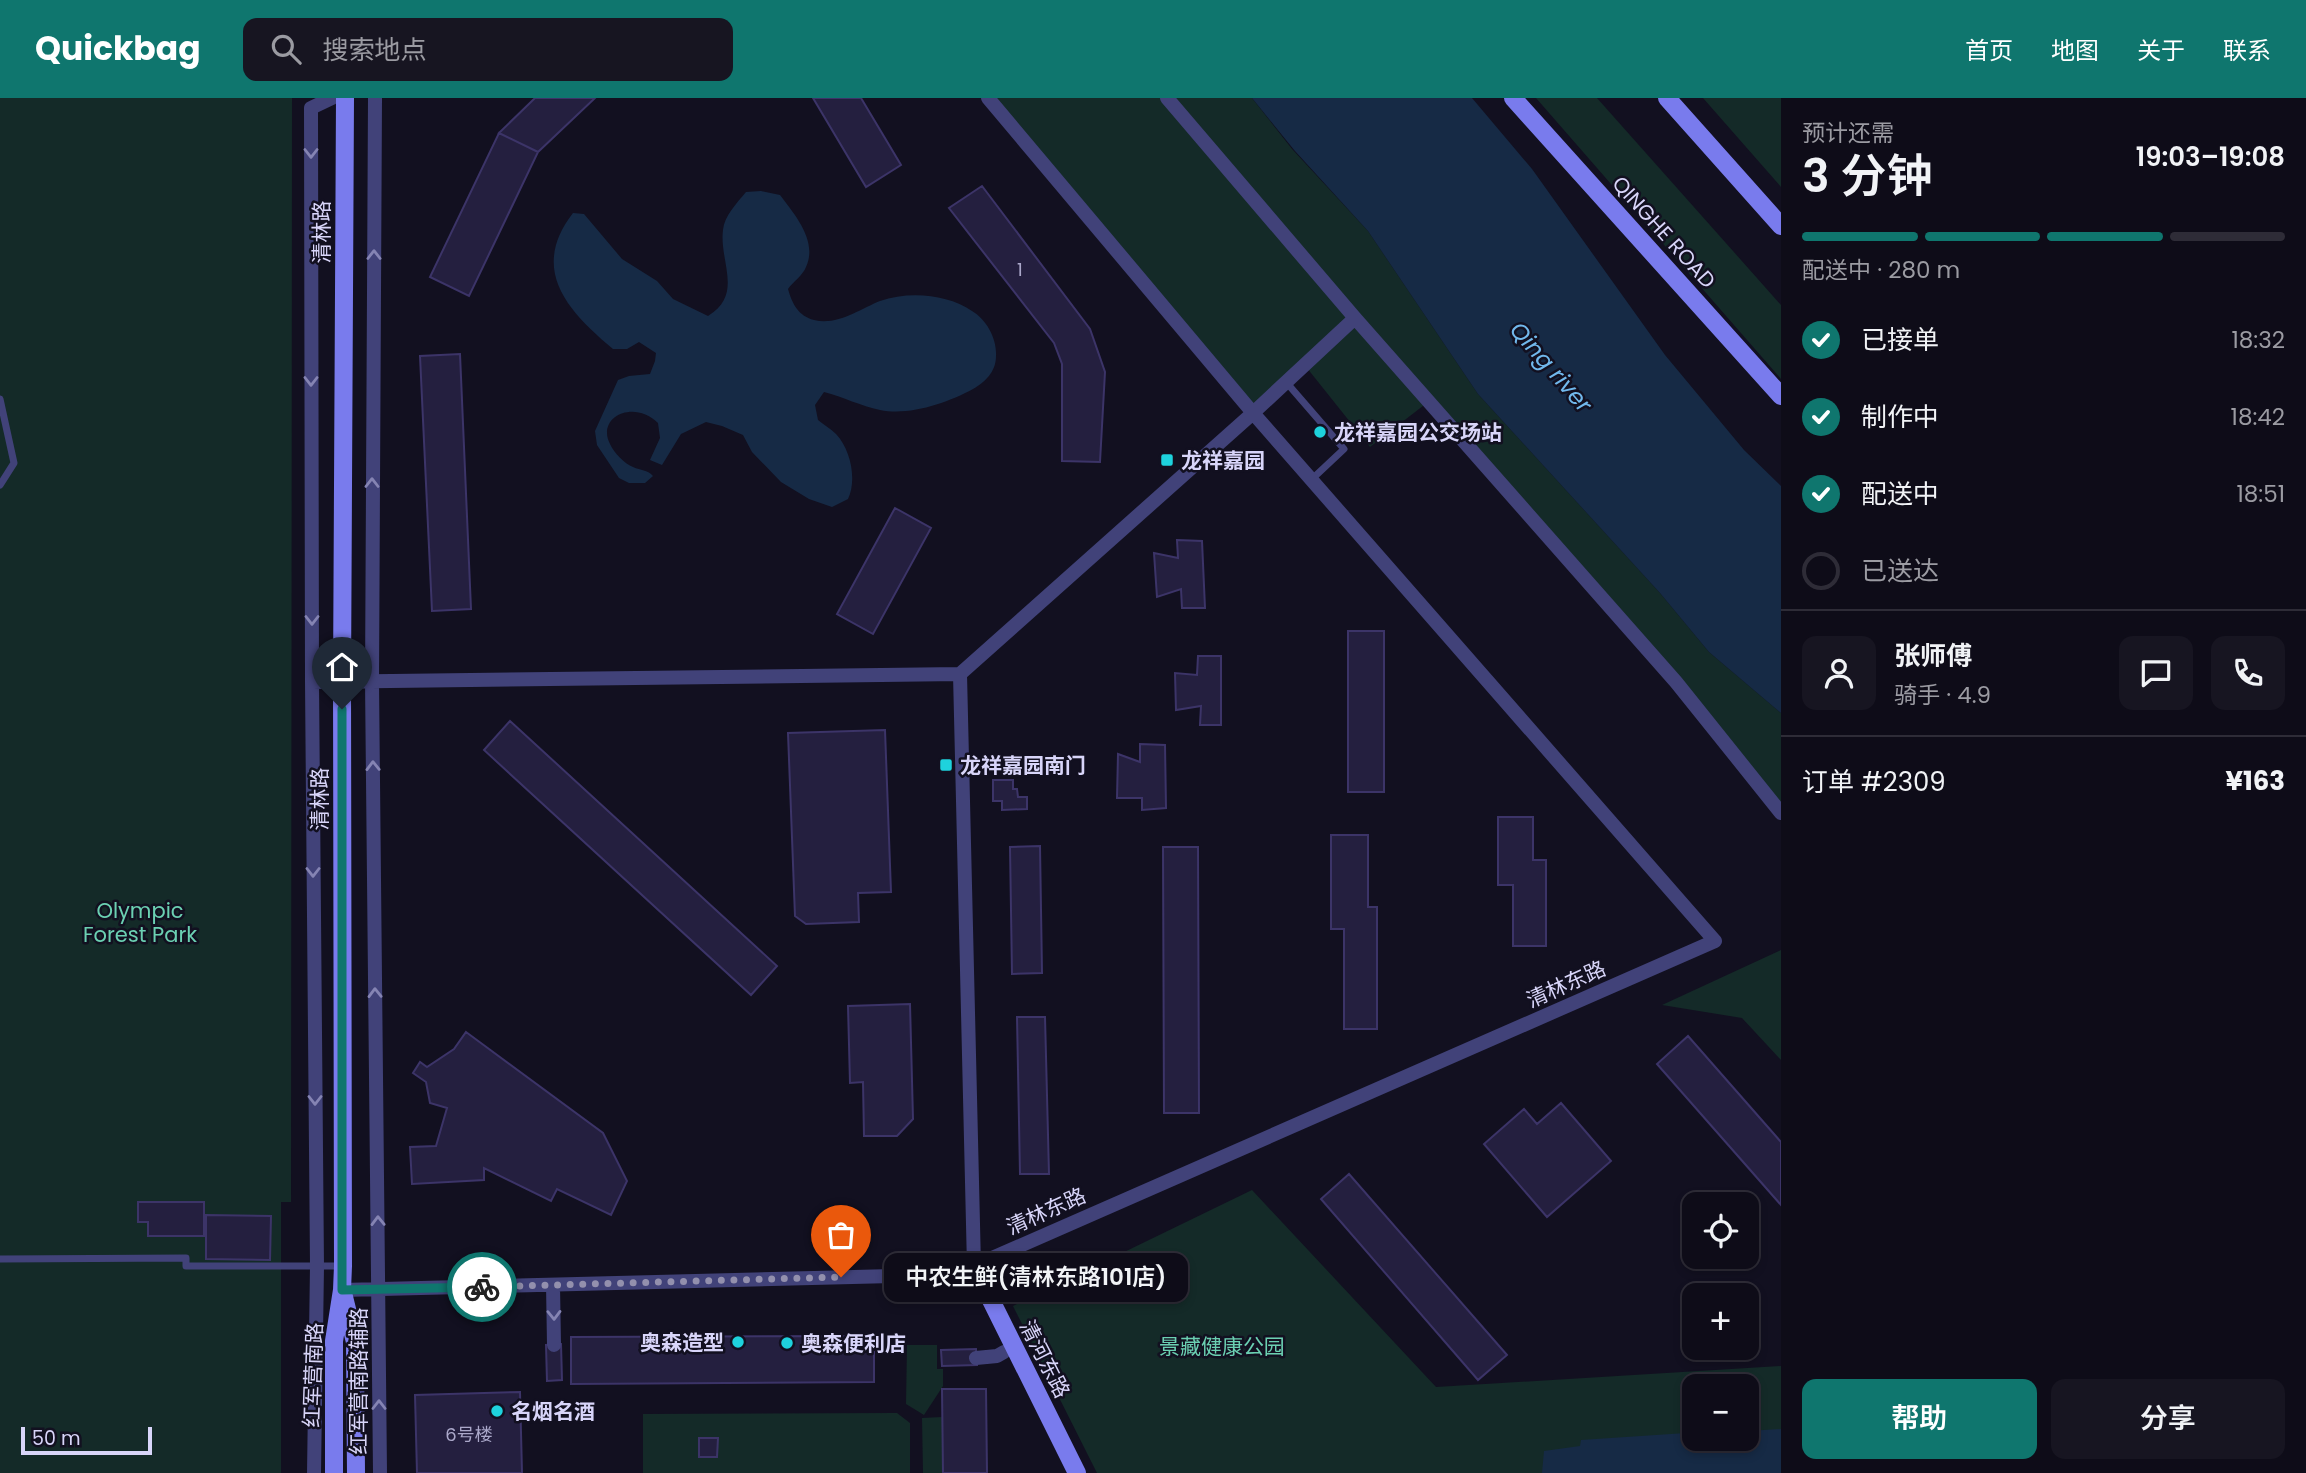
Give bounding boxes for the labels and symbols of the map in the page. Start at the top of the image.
one-way arrow [303,149,319,159]
street label: QINGHE ROAD [1606,170,1722,294]
street label: 清林路 [307,201,336,264]
one-way arrow [366,250,382,260]
house number: 1 [1017,257,1023,282]
water label: Qing river [1503,315,1600,420]
one-way arrow [303,376,319,387]
place label: 龙祥嘉园公交场站 [1334,418,1502,447]
marker: 龙祥嘉园公交场站 [1312,424,1328,440]
place label: 龙祥嘉园 [1181,446,1265,475]
marker: 龙祥嘉园 [1159,452,1175,468]
one-way arrow [365,477,380,488]
one-way arrow [304,616,320,626]
pin [312,637,372,709]
place label: 龙祥嘉园南门 [960,751,1086,780]
marker: 龙祥嘉园南门 [938,757,954,773]
one-way arrow [365,760,381,770]
street label: 清林路 [305,768,334,831]
one-way arrow [306,867,321,878]
park label: Olympic Forest Park [83,896,197,949]
street label: 清林东路 [1522,954,1610,1014]
one-way arrow [367,987,383,998]
one-way arrow [307,1095,323,1106]
street label: 清林东路 [1002,1181,1090,1241]
pin [811,1205,871,1277]
one-way arrow [370,1215,385,1226]
courier [447,1252,517,1322]
callout: 中农生鲜(清林东路101店) [883,1252,1188,1302]
street label: 红军营南路辅路 [344,1308,373,1455]
one-way arrow [546,1310,562,1320]
street label: 清河东路 [1013,1315,1077,1403]
street label: 红军营南路 [297,1322,329,1428]
place label: 奥森造型 [640,1328,724,1357]
place label: 奥森便利店 [801,1329,906,1358]
park label: 景藏健康公园 [1159,1332,1285,1361]
marker: 奥森造型 [730,1334,746,1350]
marker: 奥森便利店 [779,1335,795,1351]
place label: 名烟名酒 [511,1397,595,1426]
one-way arrow [371,1399,387,1410]
marker: 名烟名酒 [489,1403,505,1419]
house number: 6号楼 [445,1422,493,1447]
scale bar [21,1424,152,1456]

